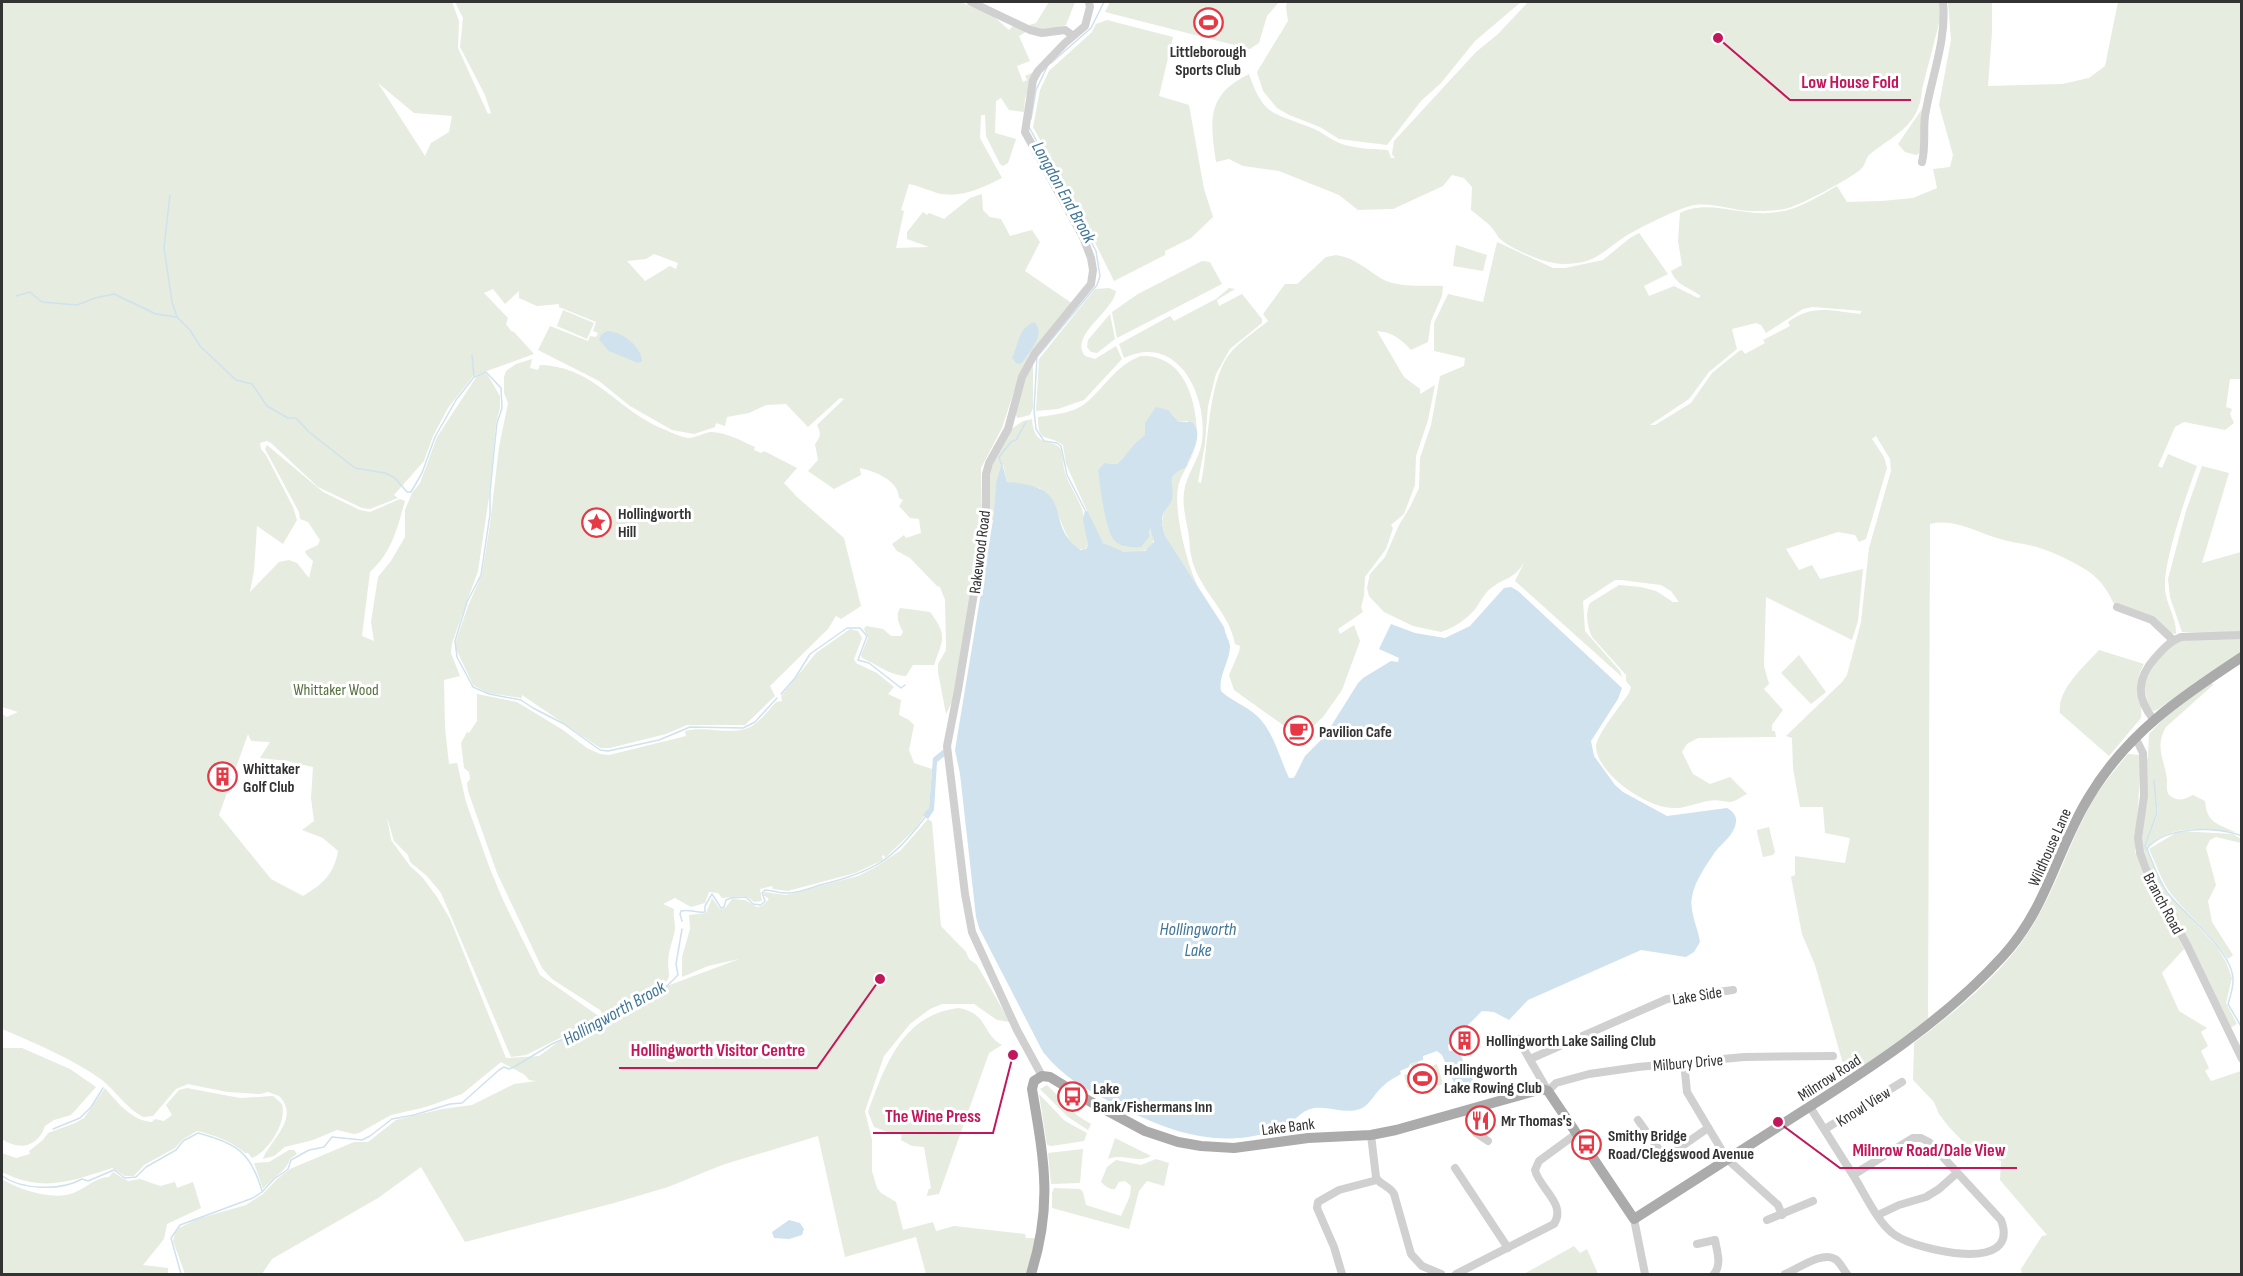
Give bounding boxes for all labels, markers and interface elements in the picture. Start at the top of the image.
sports icon: Littleborough Sports Club [1192,7,1224,39]
place label: Littleborough Sports Club [1170,43,1246,80]
callout: Low House Fold [1790,64,1911,100]
text: Low House Fold [1801,72,1899,93]
water label: Longdon End Brook [1027,138,1101,248]
place label: Hollingworth Hill [618,505,691,542]
place icon: Hollingworth Hill [581,506,613,538]
street label: Rakewood Road [966,510,995,595]
park label: Whittaker Wood [293,681,379,700]
cafe icon: Pavilion Cafe [1282,715,1314,747]
place label: Pavilion Cafe [1319,723,1392,742]
place label: Whittaker Golf Club [243,760,300,797]
building icon: Whittaker Golf Club [206,761,238,793]
street label: Wildhouse Lane [2025,806,2076,890]
street label: Branch Road [2139,870,2187,938]
water label: Hollingworth Lake [1160,919,1237,961]
water label: Hollingworth Brook [559,976,670,1050]
street label: Lake Side [1671,983,1723,1010]
building icon: Hollingworth Lake Sailing Club [1449,1024,1481,1056]
callout: Hollingworth Visitor Centre [619,1032,817,1068]
place label: Hollingworth Lake Sailing Club [1486,1032,1656,1051]
text: Hollingworth Visitor Centre [631,1040,805,1061]
street label: Milbury Drive [1652,1051,1724,1076]
street label: Milnrow Road [1795,1051,1865,1106]
place label: Hollingworth Lake Rowing Club [1444,1061,1542,1098]
sports icon: Hollingworth Lake Rowing Club [1407,1062,1439,1094]
place label: Lake Bank/Fishermans Inn [1093,1080,1212,1117]
bus stop icon: Lake Bank/Fishermans Inn [1056,1081,1088,1113]
street label: Knowl View [1833,1083,1895,1131]
callout: The Wine Press [873,1097,993,1133]
restaurant icon: Mr Thomas's [1464,1104,1496,1136]
text: The Wine Press [885,1106,981,1127]
place label: Mr Thomas's [1501,1112,1572,1131]
street label: Lake Bank [1261,1115,1316,1140]
place label: Smithy Bridge Road/Cleggswood Avenue [1608,1127,1754,1164]
bus stop icon: Smithy Bridge Road/Cleggswood Avenue [1571,1128,1603,1160]
callout: Milnrow Road/Dale View [1840,1132,2017,1168]
text: Milnrow Road/Dale View [1852,1140,2006,1161]

